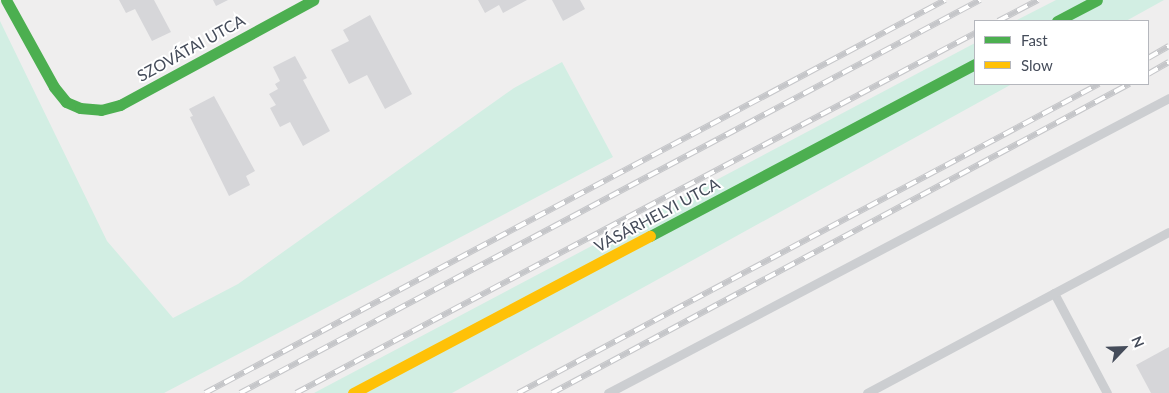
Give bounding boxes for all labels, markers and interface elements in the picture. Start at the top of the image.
street label: SZOVÁTAI UTCA [134,10,248,86]
legend [974,20,1149,85]
text: Fast [1021,31,1048,49]
text: Slow [1021,56,1053,74]
street label: VÁSÁRHELYI UTCA [591,174,723,256]
north arrow [1099,323,1149,373]
text: N [1128,333,1148,350]

